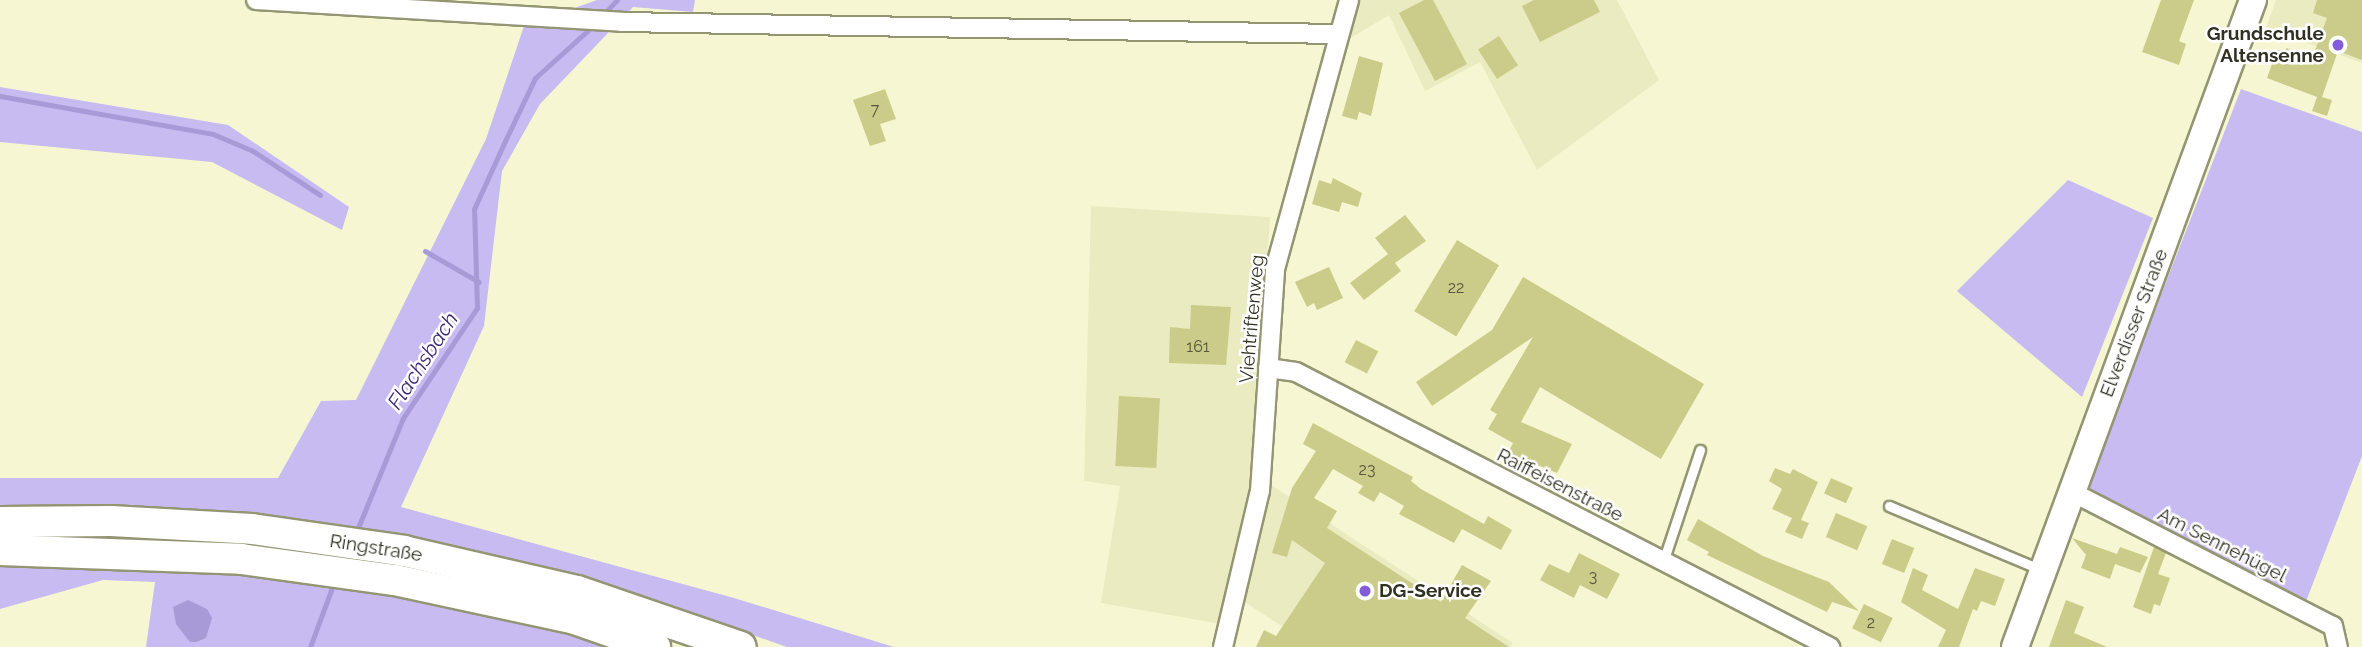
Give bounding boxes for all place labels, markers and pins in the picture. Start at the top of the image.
place label: Grundschule Altensenne [2207,23,2324,67]
marker: Grundschule Altensenne [2330,37,2346,53]
place label: DG-Service [1379,580,1482,602]
marker: DG-Service [1357,583,1373,599]

